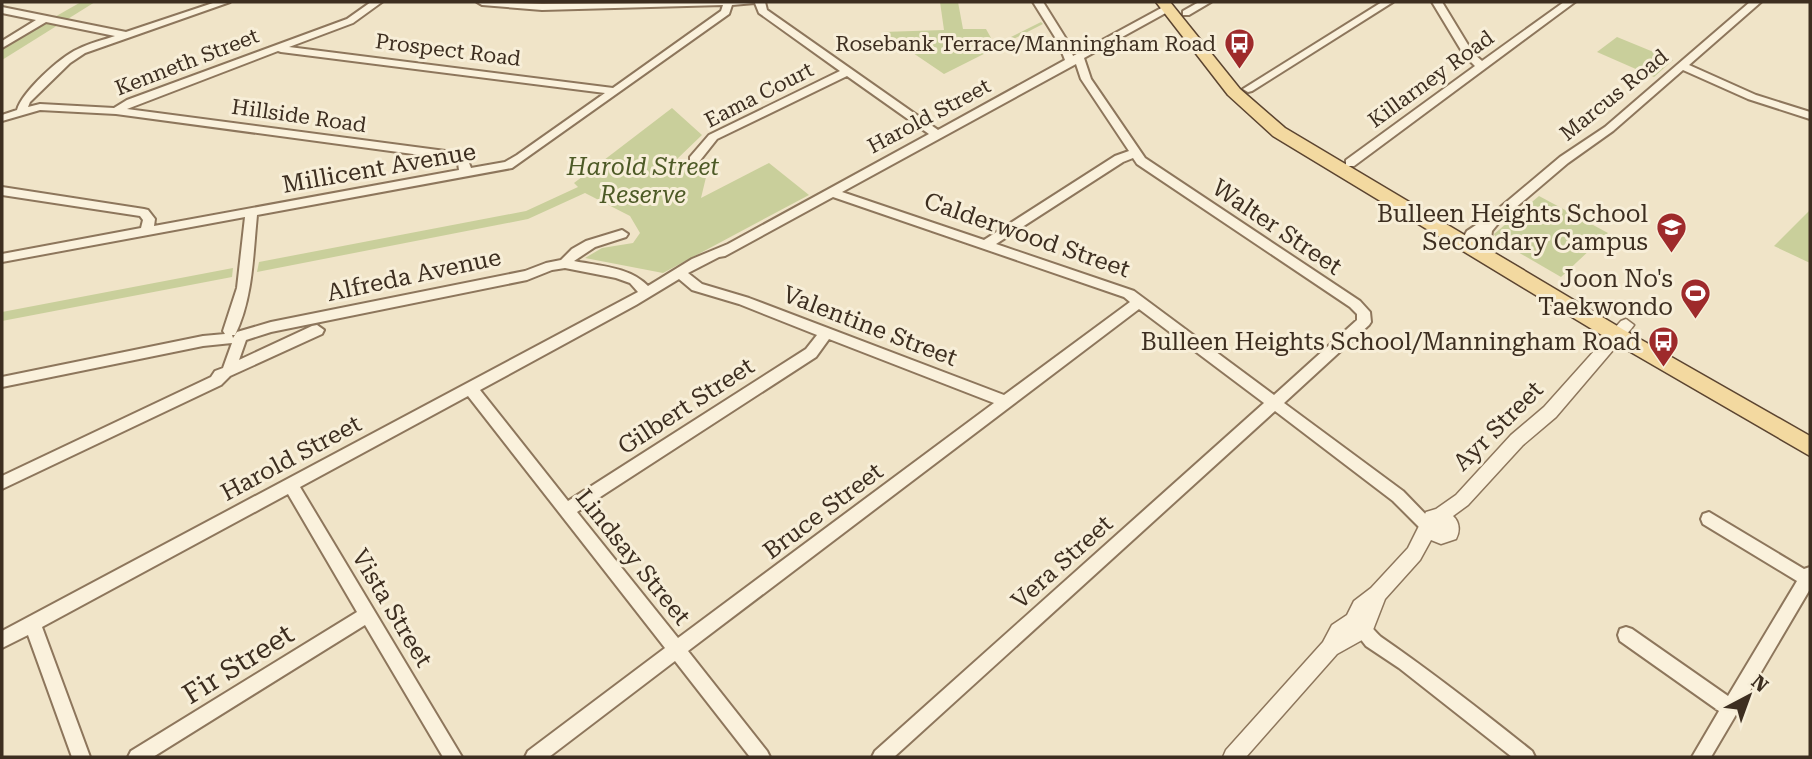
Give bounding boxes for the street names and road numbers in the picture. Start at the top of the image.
street label: Kenneth Street [112,24,262,100]
street label: Killarney Road [1364,25,1499,133]
street label: Prospect Road [374,29,523,71]
street label: Marcus Road [1555,44,1673,146]
street label: Eama Court [701,57,817,133]
street label: Harold Street [864,74,995,158]
street label: Hillside Road [230,95,368,137]
street label: Millicent Avenue [280,137,478,199]
street label: Walter Street [1207,173,1347,281]
street label: Calderwood Street [920,187,1134,283]
street label: Alfreda Avenue [324,243,504,307]
street label: Valentine Street [779,280,961,372]
street label: Gilbert Street [613,352,759,460]
street label: Ayr Street [1447,375,1549,477]
street label: Harold Street [216,409,366,507]
street label: Bruce Street [758,457,888,565]
street label: Lindsay Street [570,484,696,630]
street label: Vera Street [1006,509,1118,615]
street label: Vista Street [346,544,438,672]
street label: Fir Street [176,617,300,711]

